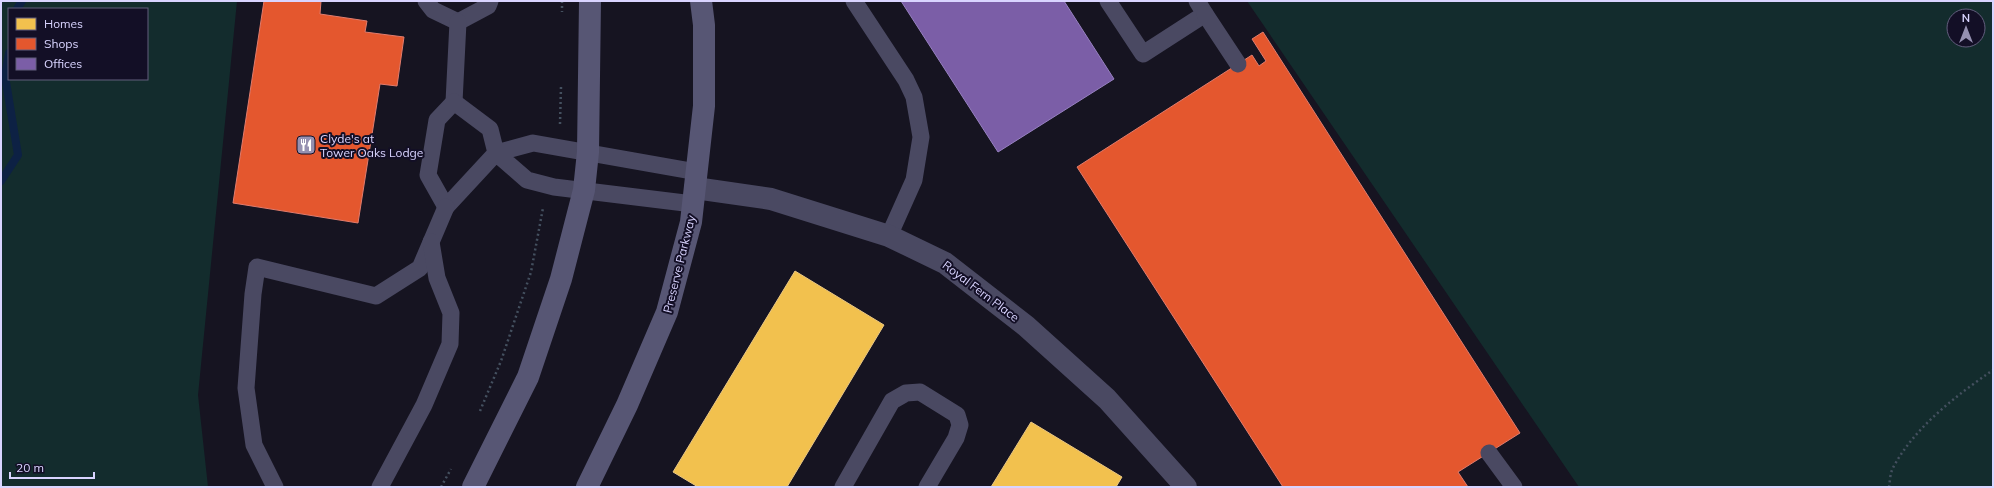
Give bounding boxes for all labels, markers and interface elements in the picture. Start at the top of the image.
legend [8,8,148,80]
north arrow [1946,8,1986,48]
text: N [1962,11,1970,25]
text: Homes [44,16,83,31]
text: Shops [44,36,79,51]
text: Offices [44,56,82,71]
place label: Clyde's at Tower Oaks Lodge [320,131,423,160]
restaurant icon: Clyde's at Tower Oaks Lodge [295,134,317,156]
street label: Preserve Parkway [660,213,699,315]
street label: Royal Fern Place [940,257,1022,325]
scale bar [10,454,94,480]
text: 20 m [16,460,44,475]

